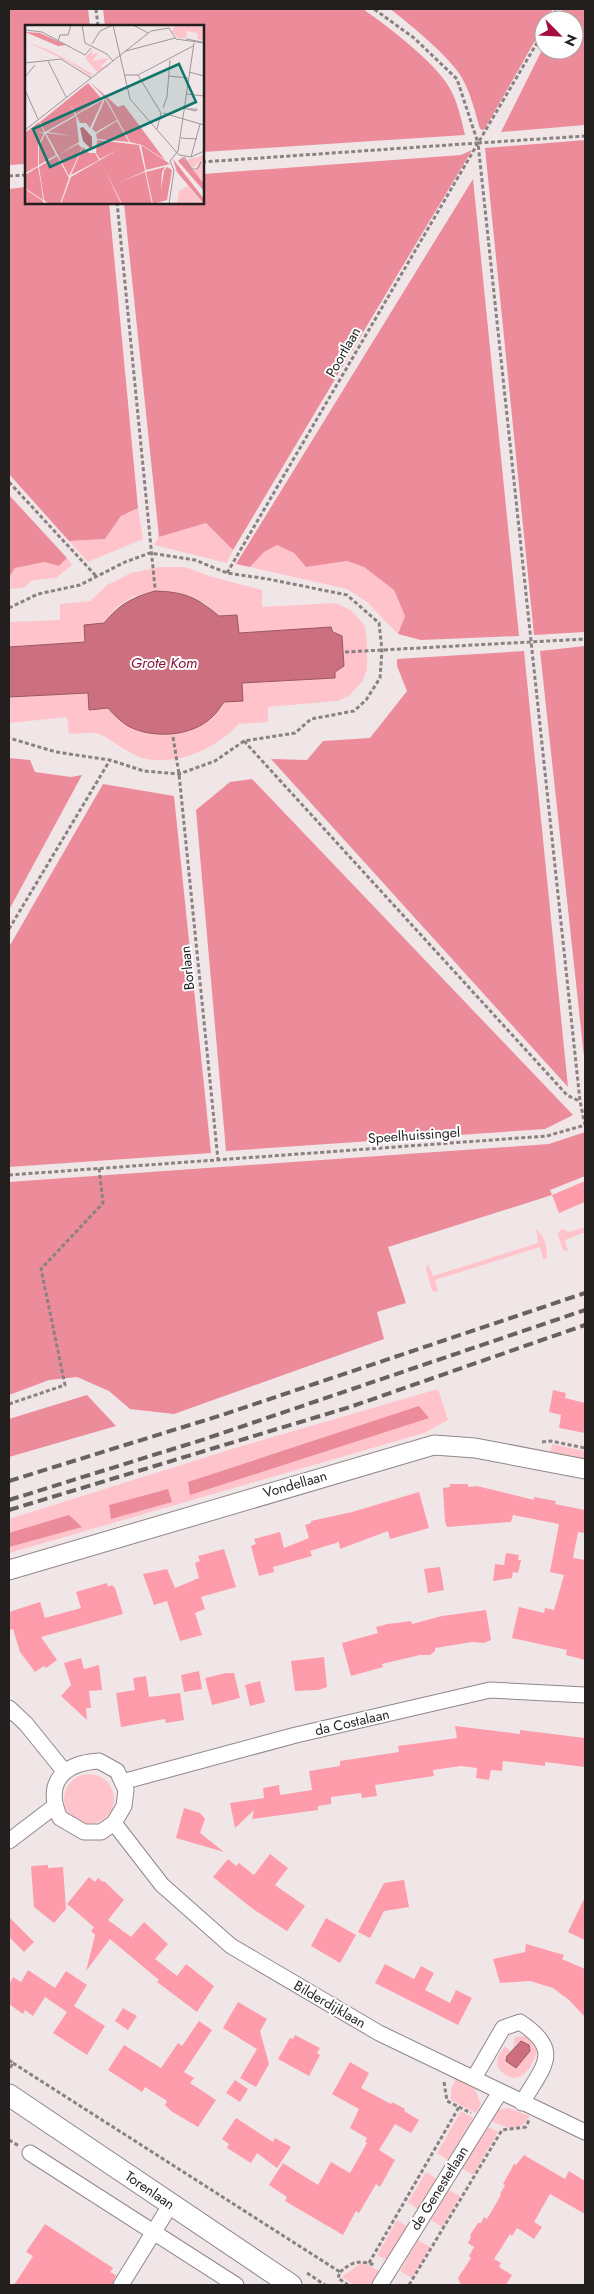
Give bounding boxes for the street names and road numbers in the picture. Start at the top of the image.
street label: Poortlaan [321,323,365,381]
street label: Borlaan [175,945,199,991]
street label: Speelhuissingel [367,1122,461,1148]
street label: Vondellaan [261,1465,329,1503]
street label: da Costalaan [313,1704,391,1740]
street label: Bilderdijklaan [290,1975,370,2033]
street label: de Genestetlaan [405,2142,473,2234]
street label: Torenlaan [121,2166,179,2214]

